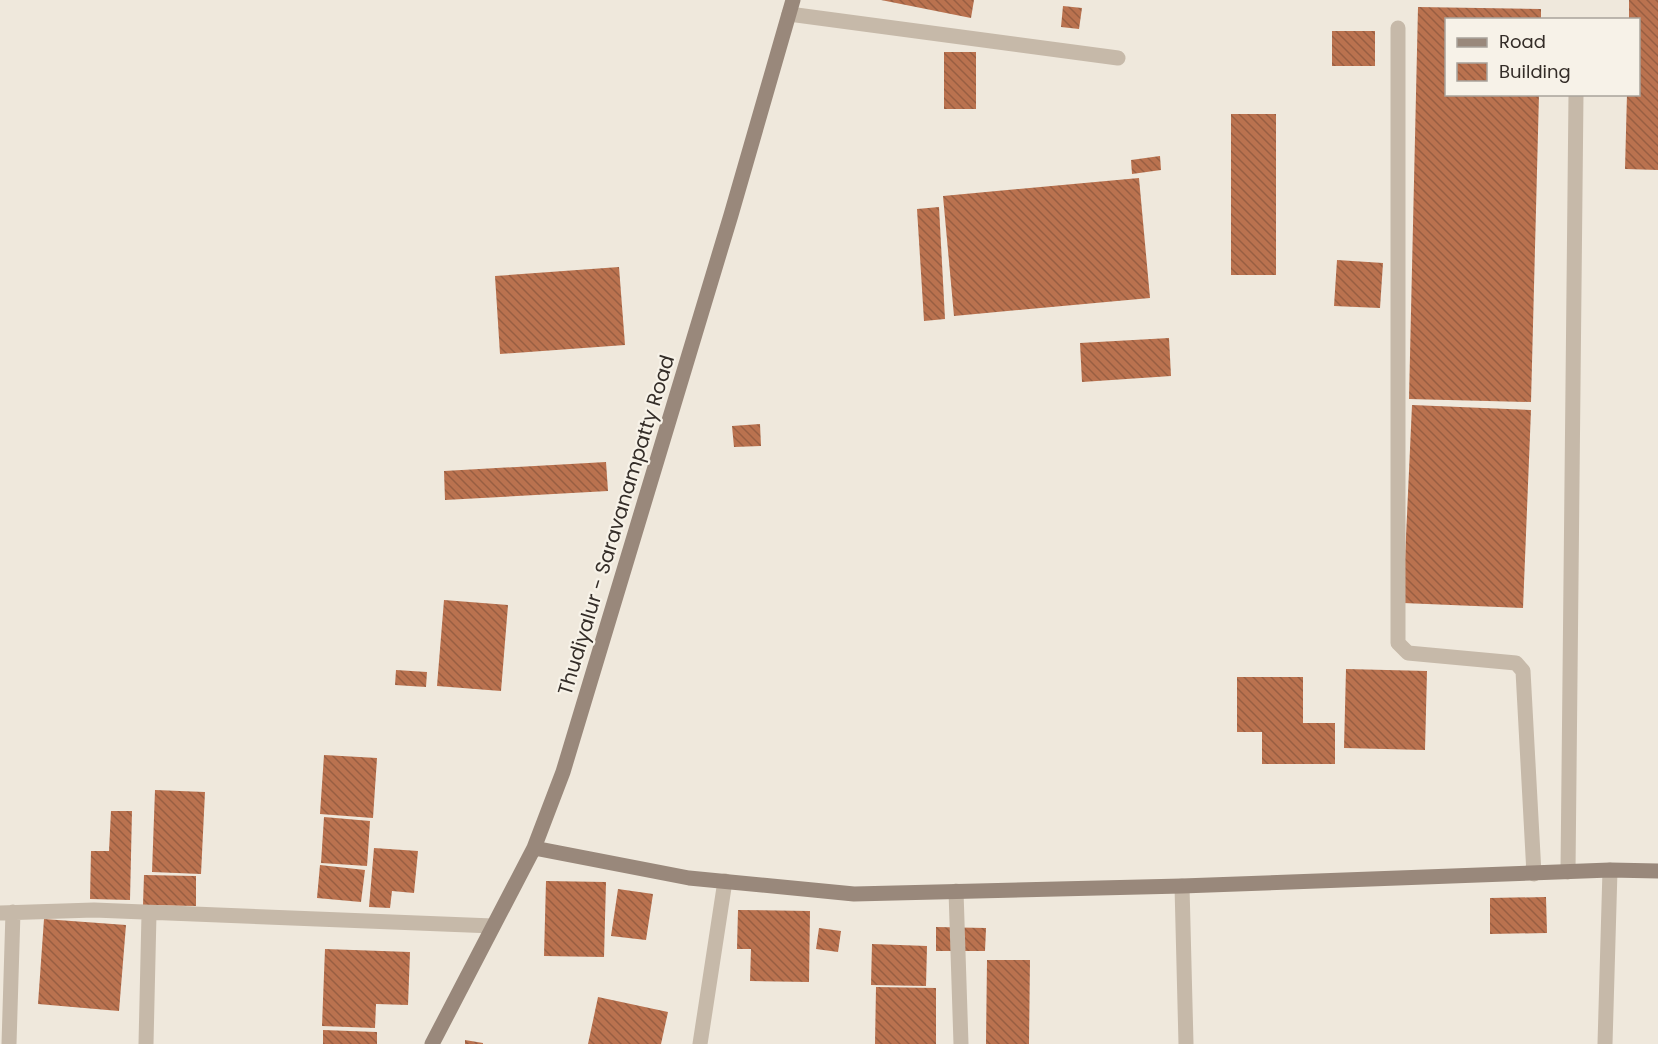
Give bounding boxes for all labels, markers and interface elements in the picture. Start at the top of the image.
legend [1445,18,1640,96]
text: Road [1499,29,1546,54]
text: Building [1499,59,1571,84]
street label: Thudiyalur - Saravanampatty Road [551,351,681,699]

